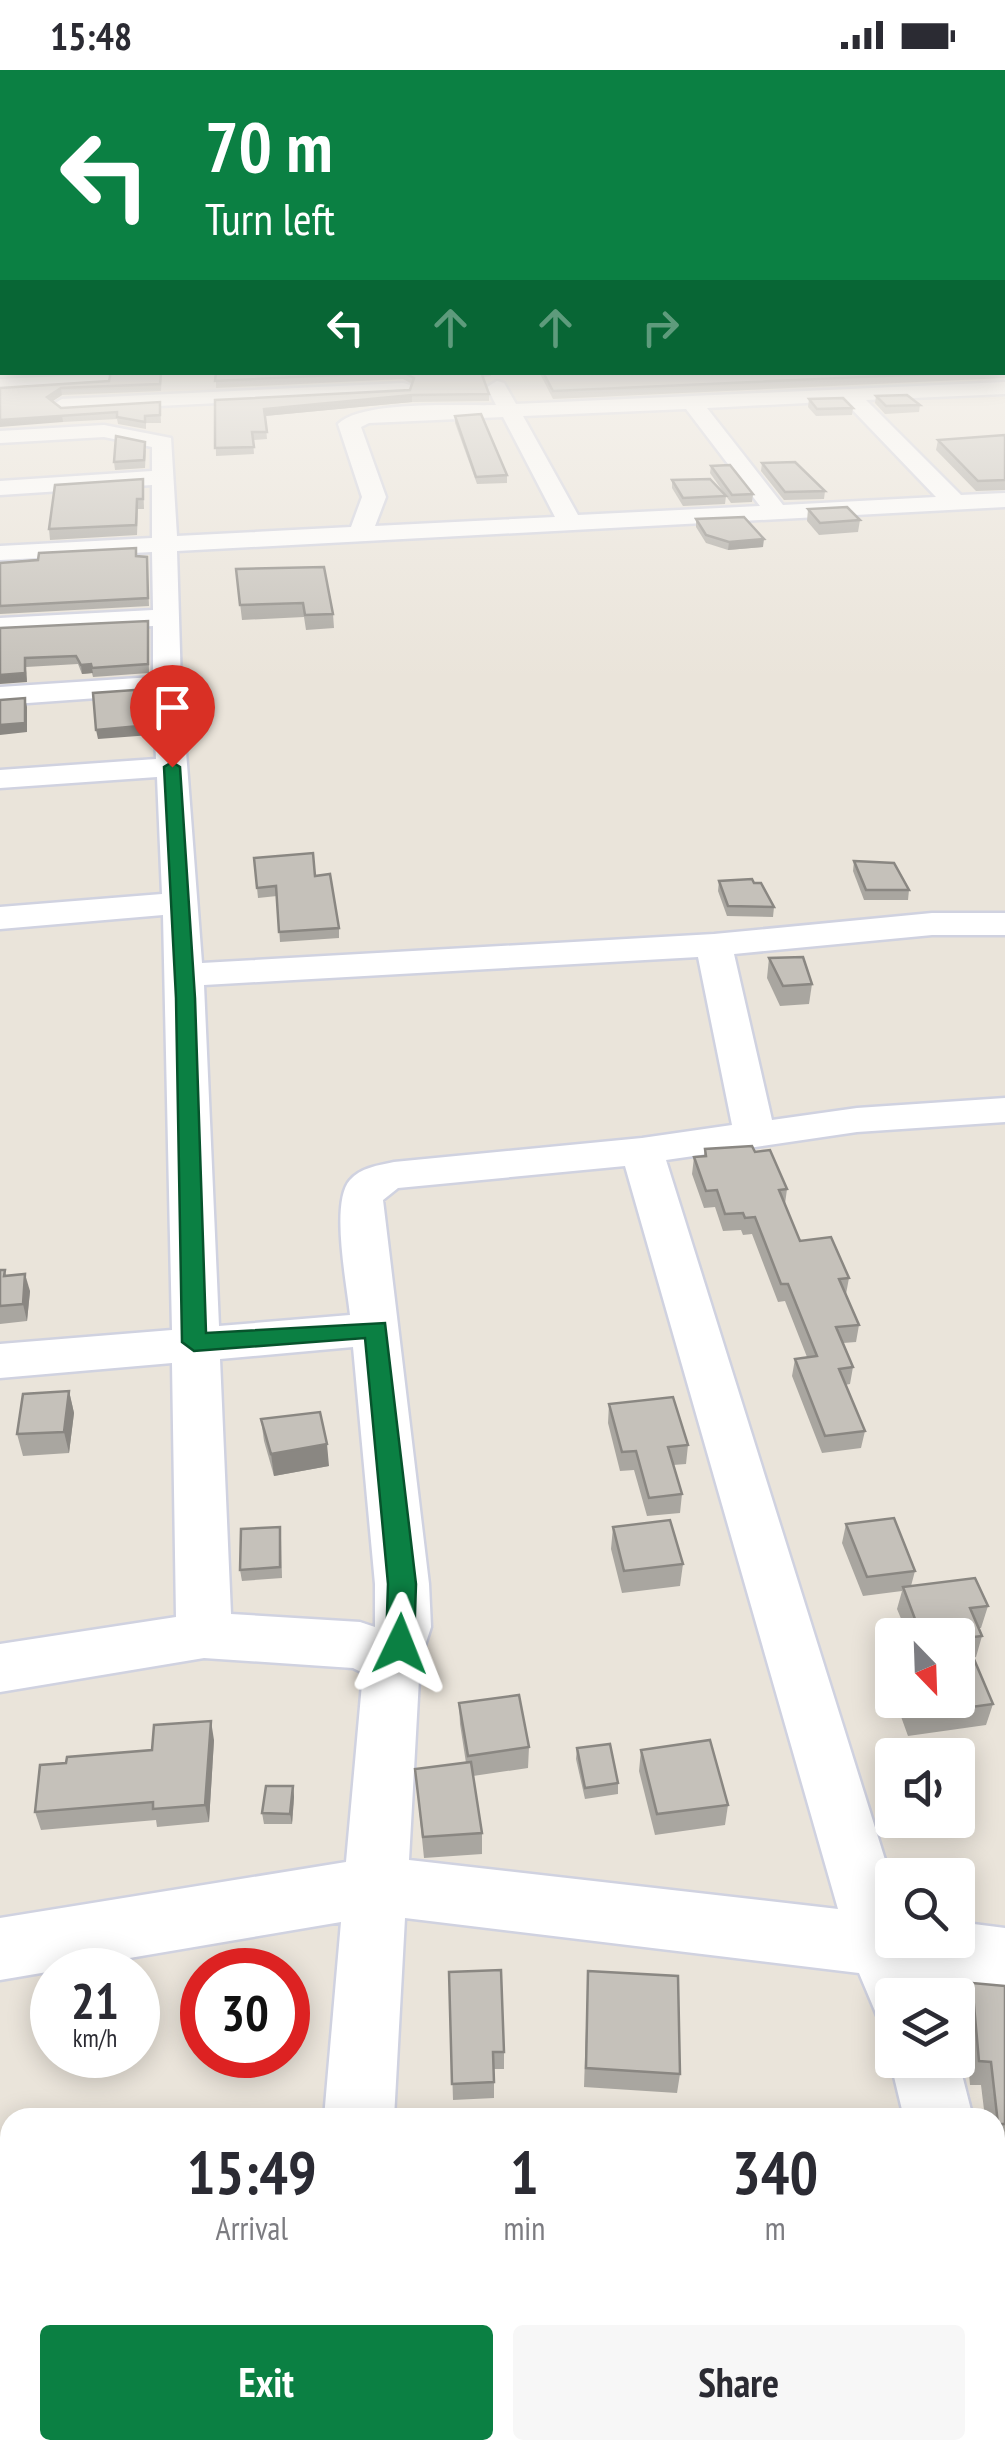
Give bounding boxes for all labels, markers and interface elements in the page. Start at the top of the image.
text: 15:48 [50,11,132,60]
text: 70 m [205,101,333,191]
icon: left [40,110,170,240]
text: Turn left [205,189,335,247]
icon: left [318,300,373,355]
icon: ahead [423,300,478,355]
icon: ahead [528,300,583,355]
icon: right [633,300,688,355]
pin [130,665,215,768]
icon: arrive [145,680,200,735]
position arrow [348,1592,452,1696]
north arrow [875,1618,975,1718]
map controls [875,1618,975,2078]
button: sound [875,1738,975,1838]
button: search [875,1858,975,1958]
speed limit sign: 30 [180,1948,310,2078]
text: 21 [71,1968,119,2033]
button: layers [875,1978,975,2078]
text: km/h [73,2022,117,2054]
text: 15:49 [187,2133,317,2211]
text: 1 [510,2133,539,2211]
text: 340 [732,2133,818,2211]
text: Arrival [216,2207,288,2249]
text: min [503,2207,545,2249]
text: m [765,2207,786,2249]
button: Exit [40,2325,493,2440]
button: Share [513,2325,965,2440]

